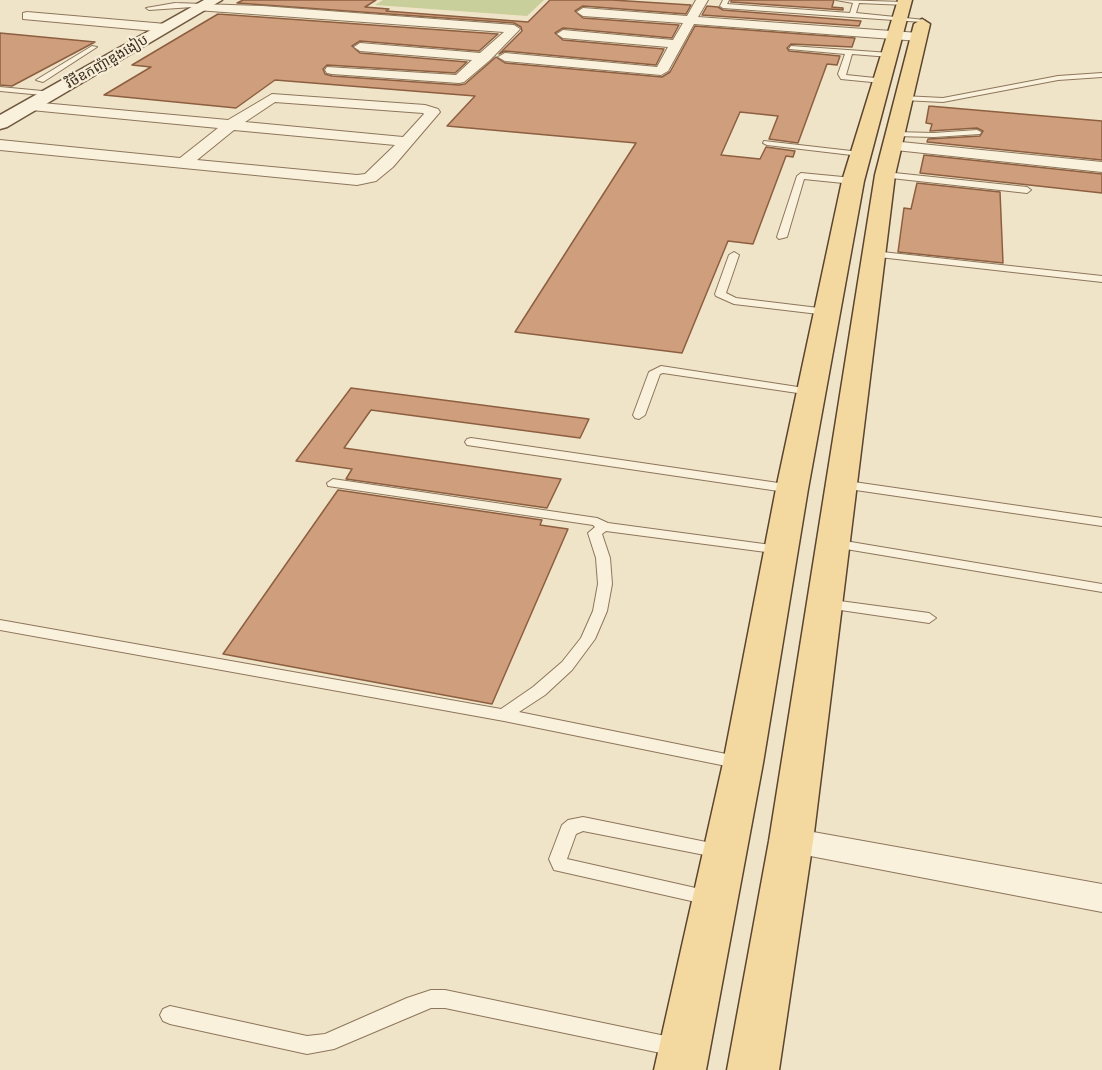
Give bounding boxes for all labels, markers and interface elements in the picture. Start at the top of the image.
street label: វិថីឧកញ៉ាឌួងងៀប [63,32,151,92]

